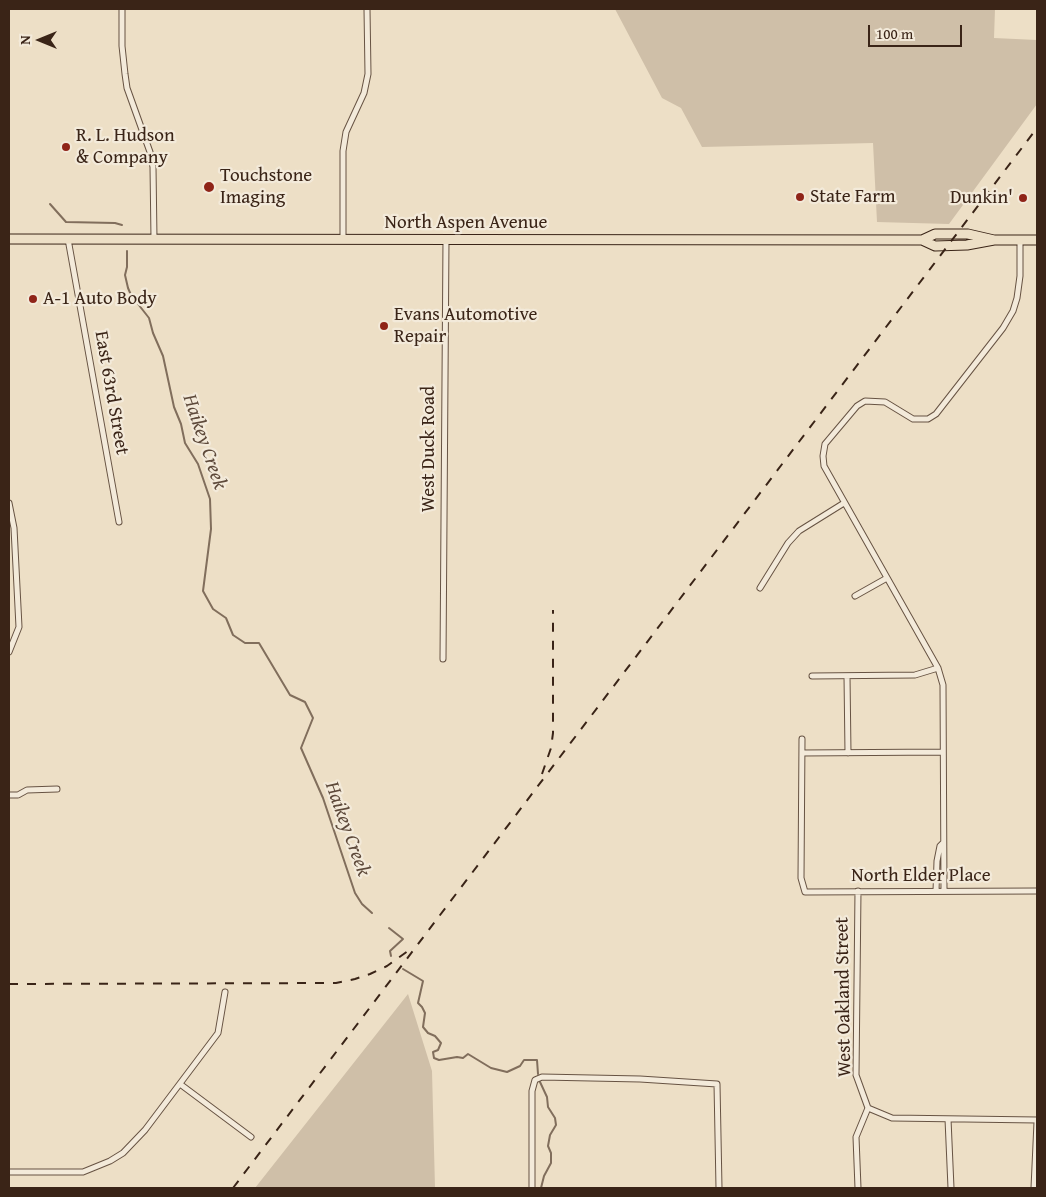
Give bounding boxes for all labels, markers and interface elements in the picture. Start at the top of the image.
north arrow [15,15,65,65]
scale bar [871,15,965,47]
text: 100 m [876,23,913,44]
text: N [15,35,35,45]
place label: R. L. Hudson & Company [76,125,175,169]
marker: R. L. Hudson & Company [60,141,72,153]
place label: Touchstone Imaging [220,165,312,209]
marker: Touchstone Imaging [202,180,216,194]
place label: State Farm [810,186,896,208]
place label: Dunkin' [950,187,1013,209]
marker: State Farm [794,191,806,203]
marker: Dunkin' [1017,192,1029,204]
street label: North Aspen Avenue [385,212,547,234]
place label: A-1 Auto Body [43,288,157,310]
marker: A-1 Auto Body [27,293,39,305]
place label: Evans Automotive Repair [394,304,537,348]
marker: Evans Automotive Repair [378,320,390,332]
street label: East 63rd Street [89,329,133,457]
street label: West Duck Road [418,386,440,512]
water label: Haikey Creek [177,391,231,493]
water label: Haikey Creek [319,778,375,880]
street label: North Elder Place [851,865,991,887]
street label: West Oakland Street [831,917,857,1077]

